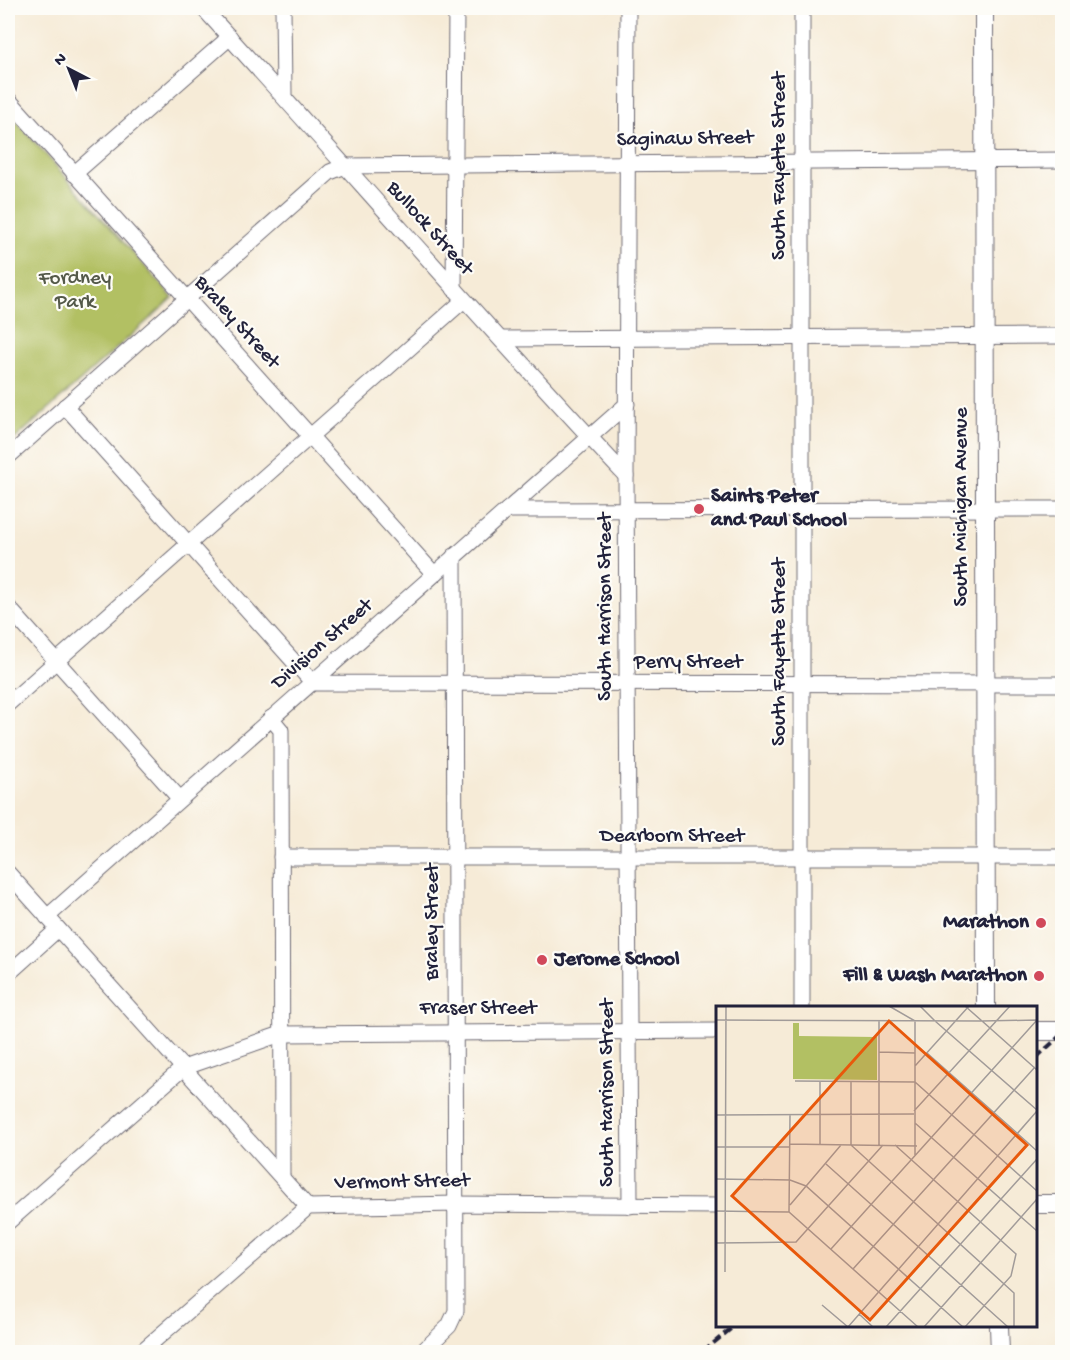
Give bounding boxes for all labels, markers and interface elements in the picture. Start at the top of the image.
north arrow [39,39,99,99]
text: N [51,50,72,71]
street label: South Fayette Street [768,70,793,260]
street label: Saginaw Street [616,126,756,154]
street label: Bullock Street [379,176,479,283]
park label: Fordney Park [38,267,111,316]
street label: Braley Street [187,271,286,376]
street label: South Michigan Avenue [950,406,975,607]
place label: Saints Peter and Paul School [710,485,848,534]
marker: Saints Peter and Paul School [692,502,706,516]
street label: South Harrison Street [594,511,619,701]
street label: South Fayette Street [768,556,793,746]
street label: Division Street [266,593,381,697]
street label: Perry Street [633,651,745,676]
street label: Dearborn Street [598,825,746,850]
street label: Braley Street [421,861,446,981]
place label: Marathon [943,911,1030,936]
marker: Marathon [1034,916,1048,930]
place label: Jerome School [553,948,680,973]
marker: Jerome School [535,953,549,967]
place label: Fill & Wash Marathon [842,964,1028,989]
marker: Fill & Wash Marathon [1032,969,1046,983]
street label: Fraser Street [419,997,539,1022]
street label: South Harrison Street [596,997,621,1187]
inset map [716,1006,1037,1327]
street label: Vermont Street [333,1169,472,1197]

